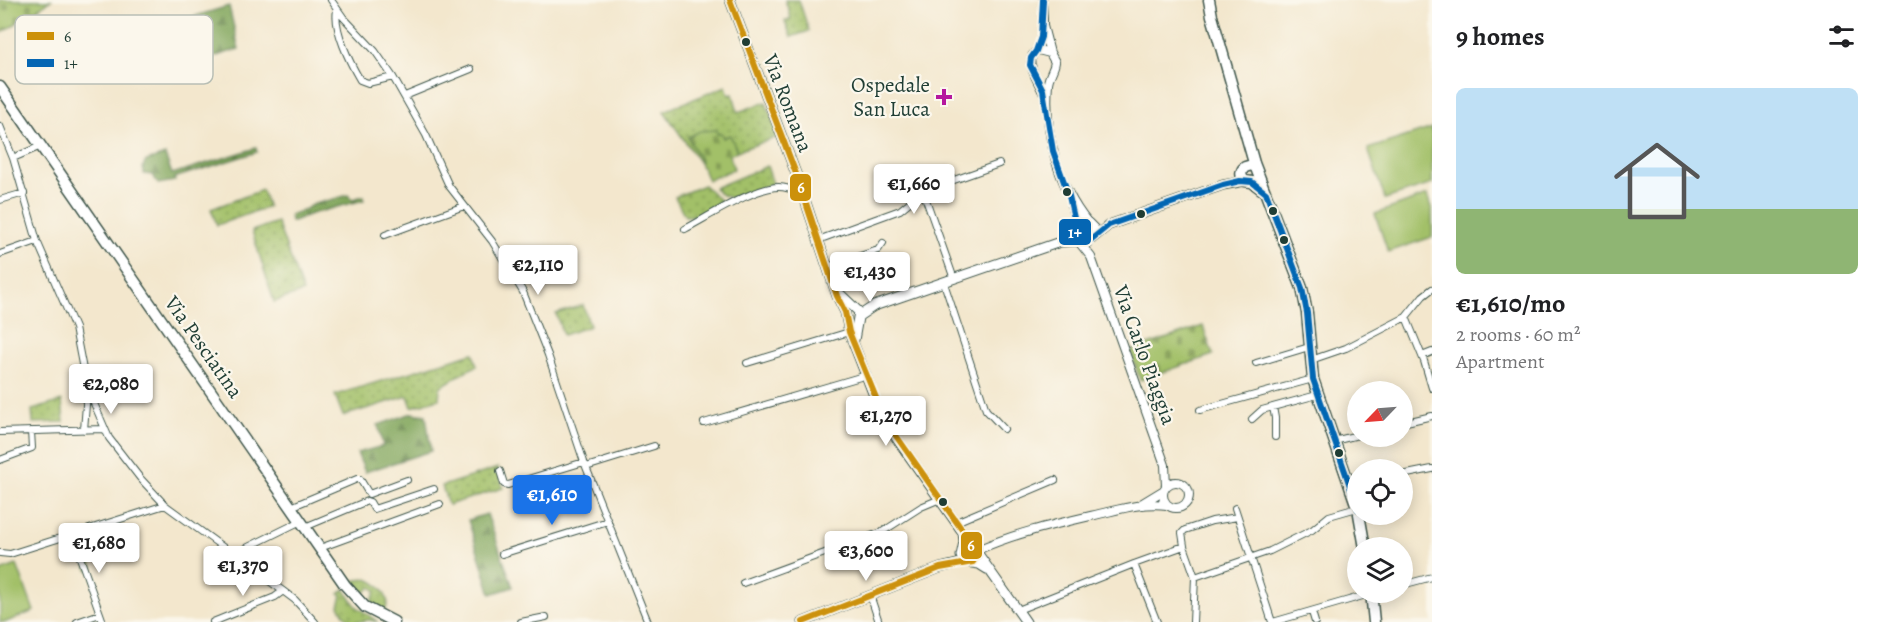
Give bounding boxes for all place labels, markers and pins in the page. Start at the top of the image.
unlabelled marker [740,36,752,48]
place label: Ospedale San Luca [851,71,930,123]
marker: Ospedale San Luca [935,88,953,106]
pin: €1,660 [865,164,963,215]
unlabelled marker [1061,186,1073,198]
unlabelled marker [1267,205,1279,217]
unlabelled marker [1135,208,1147,220]
unlabelled marker [1278,234,1290,246]
pin: €2,110 [489,245,587,296]
pin: €1,430 [821,252,919,303]
pin: €2,080 [62,364,160,415]
pin: €1,270 [837,396,935,447]
unlabelled marker [1333,447,1345,459]
pin: €1,610 [503,475,601,526]
unlabelled marker [937,496,949,508]
pin: €1,680 [50,523,148,574]
pin: €3,600 [817,531,915,582]
pin: €1,370 [194,546,292,597]

